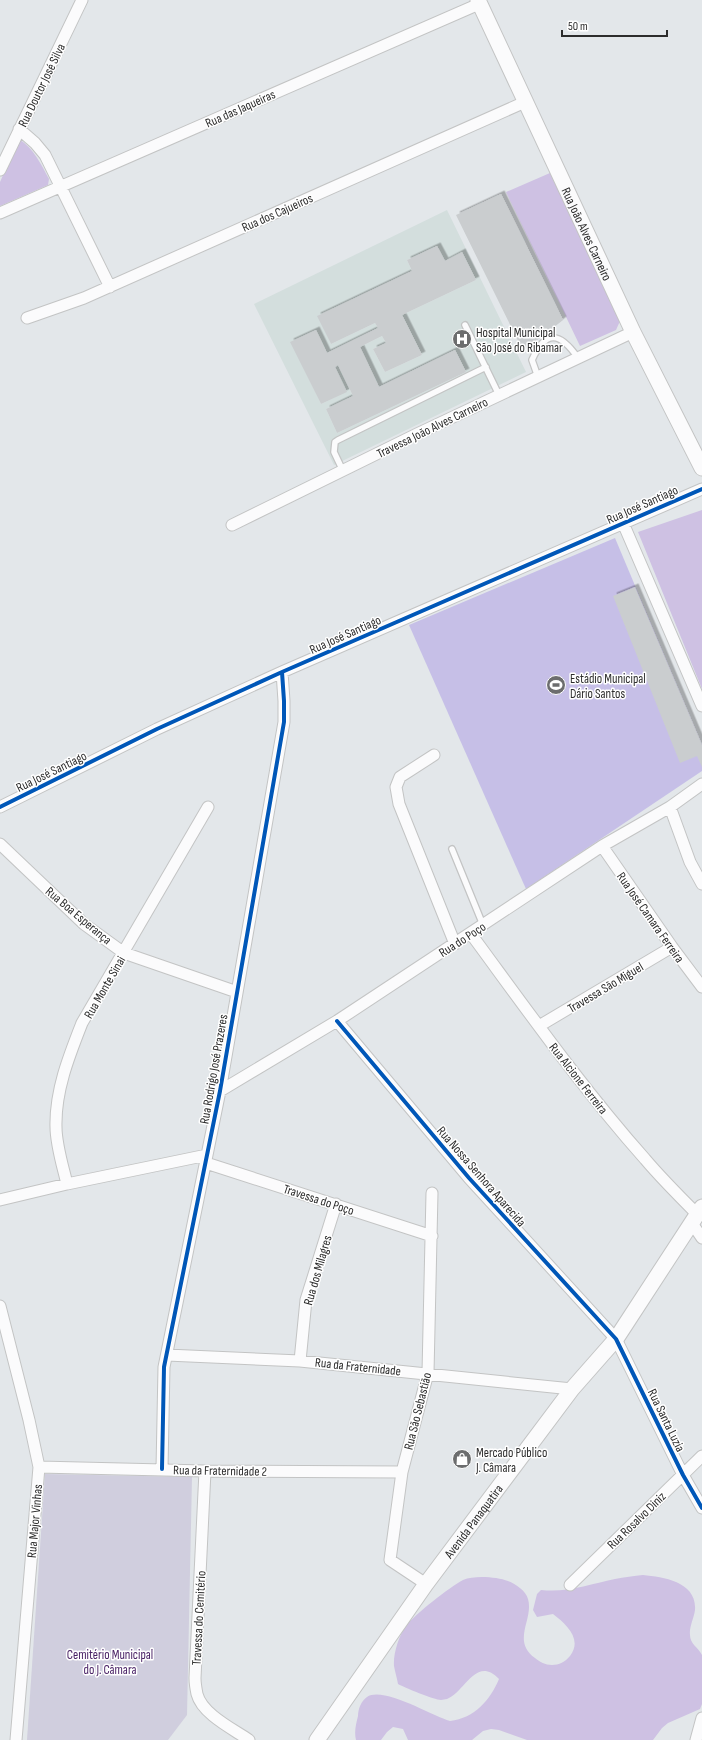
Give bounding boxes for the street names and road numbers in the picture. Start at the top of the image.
street label: Rua Doutor José Silva [15,41,69,130]
street label: Rua das Jaqueiras [203,86,278,131]
street label: Rua João Alves Carneiro [558,185,615,283]
street label: Rua dos Cajueiros [239,190,316,236]
street label: Travessa João Alves Carneiro [374,394,491,462]
street label: Rua José Santiago [604,482,681,528]
street label: Rua José Santiago [307,612,384,658]
street label: Rua José Santiago [13,748,89,796]
street label: Rua José Camara Ferreira [613,869,687,966]
street label: Rua Boa Esperança [42,883,115,948]
street label: Rua do Poço [436,919,489,961]
street label: Rua Monte Sinai [81,953,129,1022]
street label: Travessa São Miguel [565,959,646,1017]
street label: Rua Rodrigo José Prazeres [196,1013,232,1125]
street label: Rua Alcione Ferreira [545,1040,611,1117]
street label: Rua Nossa Senhora Aparecida [433,1123,529,1230]
street label: Travessa do Poço [281,1181,356,1219]
street label: Rua dos Milagres [300,1233,336,1307]
street label: Rua da Fraternidade [314,1355,402,1379]
street label: Rua São Sebastião [401,1371,435,1452]
street label: Rua Santa Luzia [644,1386,688,1455]
street label: Rua da Fraternidade 2 [173,1462,267,1480]
street label: Avenida Panaquatira [441,1482,507,1562]
street label: Rua Major Vinhas [24,1483,46,1559]
street label: Rua Rosalvo Diniz [604,1488,670,1553]
street label: Travessa do Cemitério [189,1570,209,1666]

